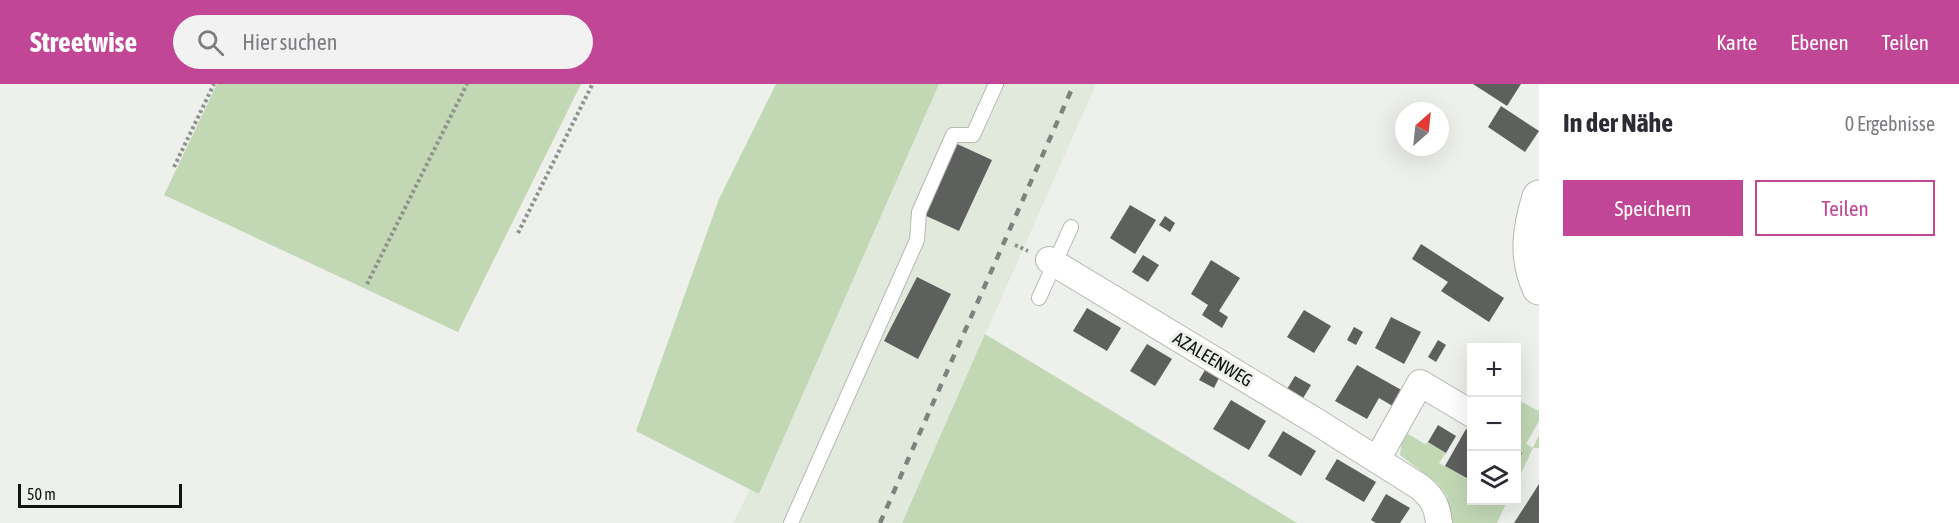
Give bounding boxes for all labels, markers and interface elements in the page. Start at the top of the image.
search box [173,15,593,69]
text: Streetwise [30,26,137,58]
icon: search [194,26,227,59]
text: Hier suchen [242,29,337,55]
text: Karte [1716,30,1757,54]
text: Ebenen [1790,30,1849,54]
text: Teilen [1882,30,1929,54]
north arrow [1395,102,1449,156]
text: In der Nähe [1563,108,1673,138]
text: 0 Ergebnisse [1845,112,1935,135]
button: Speichern [1563,180,1743,236]
button: Teilen [1755,180,1935,236]
street label: AZALEENWEG [1169,327,1257,391]
map controls [1467,343,1521,505]
button: + [1467,343,1521,397]
button: − [1467,397,1521,451]
button: layers [1467,451,1521,505]
scale bar [18,481,182,508]
text: 50 m [27,485,56,503]

